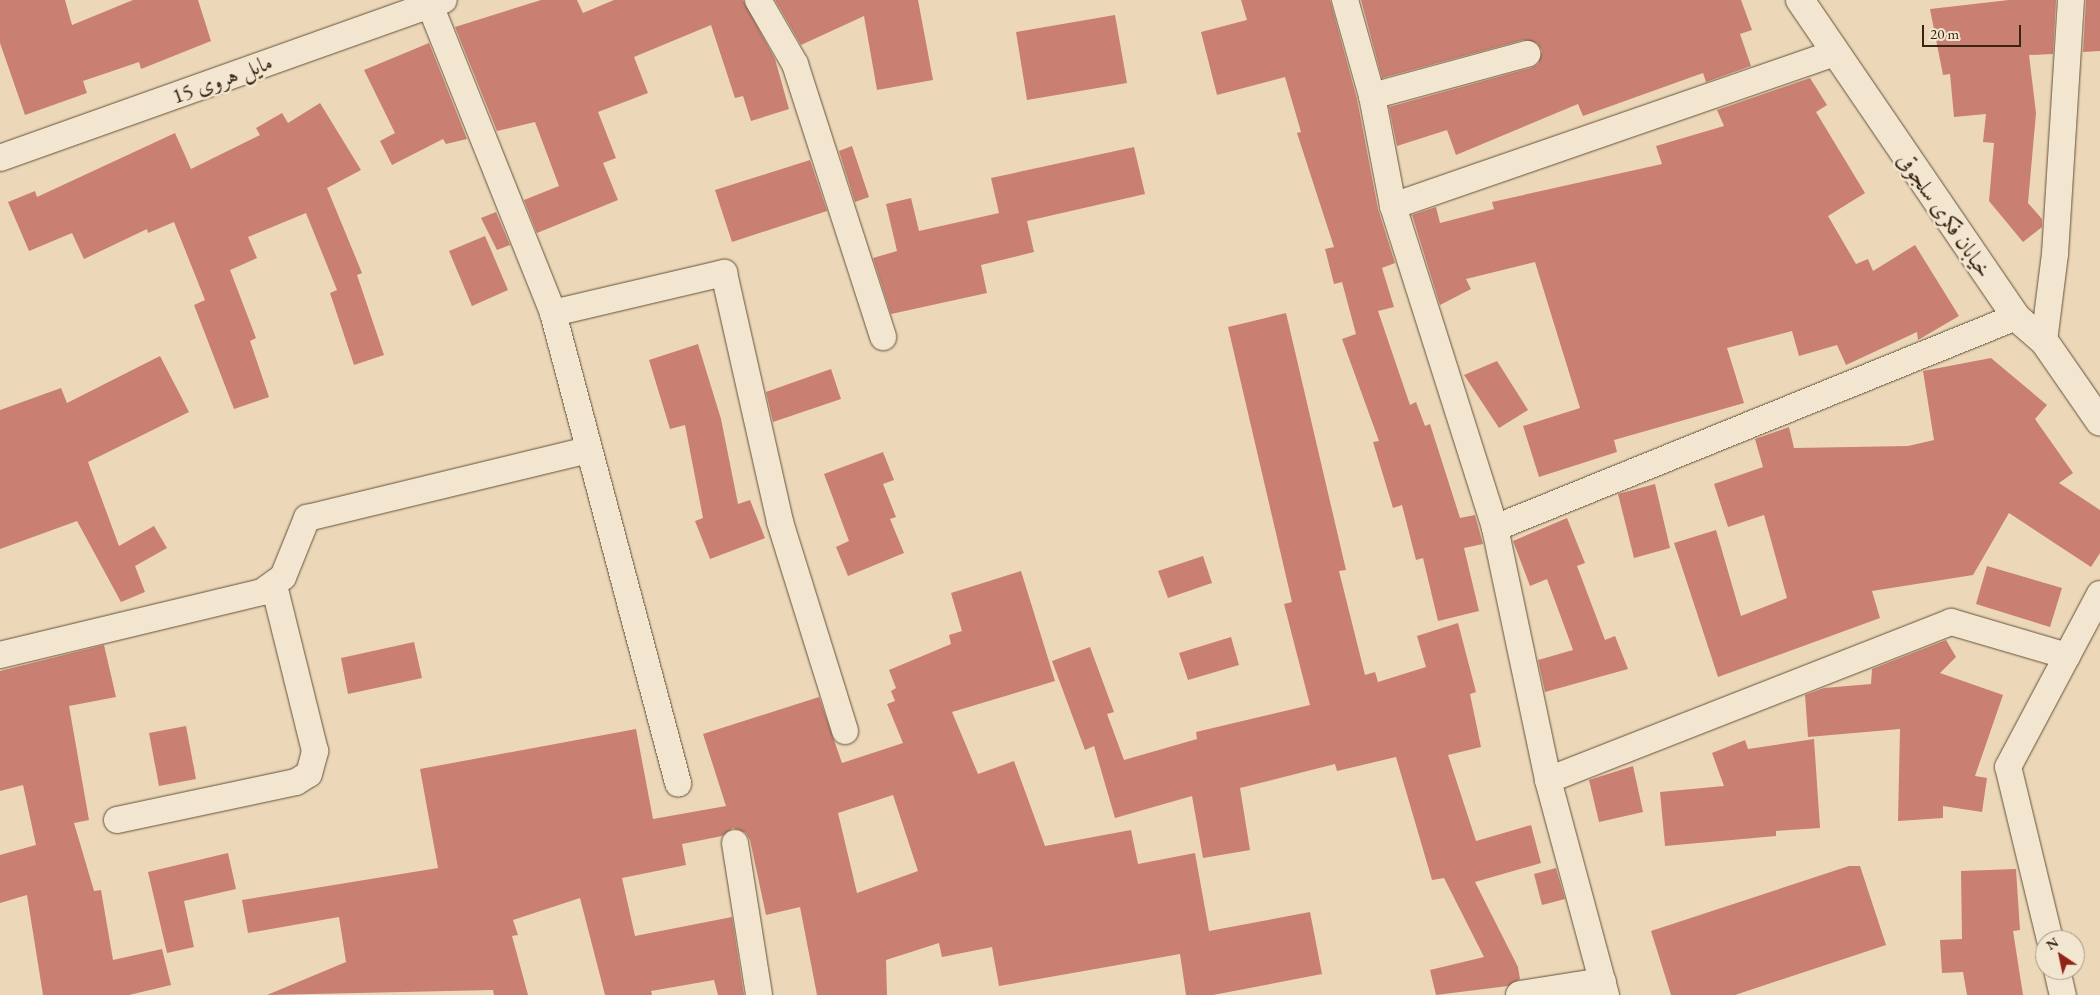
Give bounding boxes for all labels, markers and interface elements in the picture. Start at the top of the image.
scale bar [1925,15,2024,47]
text: 20 m [1930,24,1959,43]
street label: مایل هروی 15 [168,49,276,109]
street label: خیابان فکری سلجوقی [1892,147,1998,283]
north arrow [2035,930,2085,980]
text: N [2042,933,2062,954]

